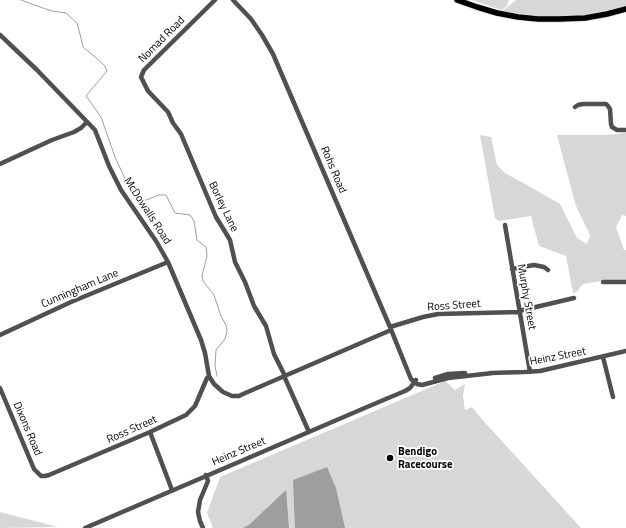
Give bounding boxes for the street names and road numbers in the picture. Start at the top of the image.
street label: Nomad Road [136,14,188,66]
street label: Rohs Road [317,145,349,195]
street label: McDowalls Road [120,175,174,247]
street label: Borley Lane [205,180,241,234]
street label: Murphy Street [514,263,538,331]
street label: Cunningham Lane [39,267,121,311]
street label: Ross Street [427,298,481,314]
street label: Heinz Street [529,345,587,369]
street label: Dixons Road [10,400,44,458]
street label: Ross Street [105,413,159,447]
street label: Heinz Street [210,435,268,469]

